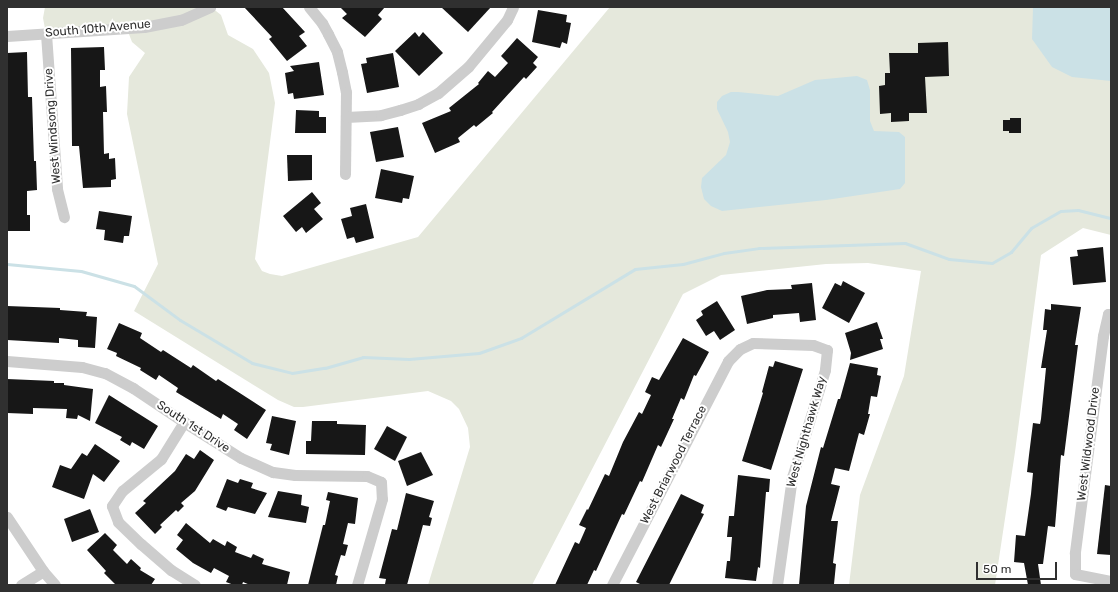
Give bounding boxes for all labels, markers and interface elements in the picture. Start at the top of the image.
street label: South 10th Avenue [44,17,152,41]
street label: West Windsong Drive [42,68,64,184]
street label: West Nighthawk Way [784,375,830,489]
street label: West Wildwood Drive [1075,386,1103,502]
street label: South 1st Drive [154,398,232,456]
street label: West Briarwood Terrace [638,403,710,527]
scale bar [978,554,1059,580]
text: 50 m [983,562,1011,576]

